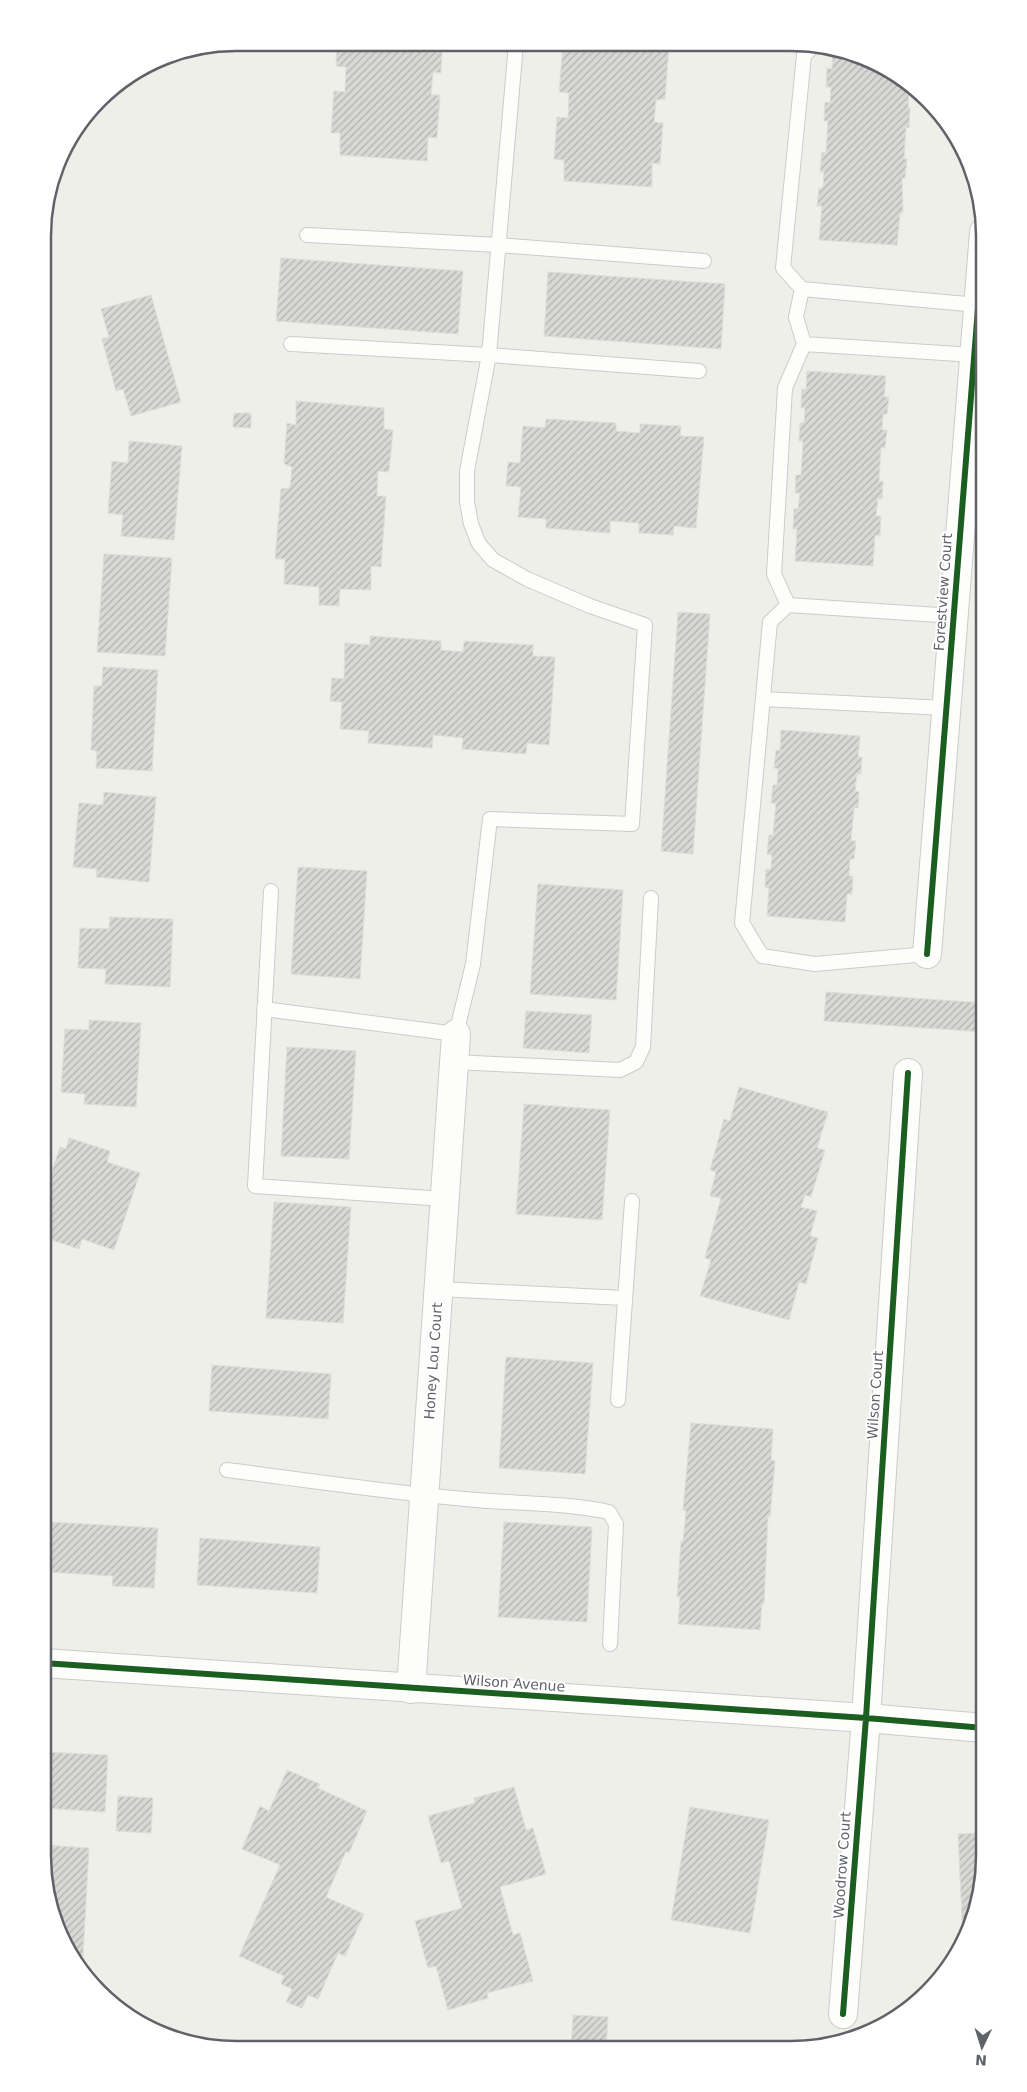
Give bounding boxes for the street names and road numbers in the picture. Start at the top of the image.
street label: Forestview Court [931,532,955,651]
street label: Honey Lou Court [421,1301,445,1420]
street label: Wilson Court [864,1350,886,1440]
street label: Wilson Avenue [462,1671,566,1695]
street label: Woodrow Court [830,1810,854,1919]

